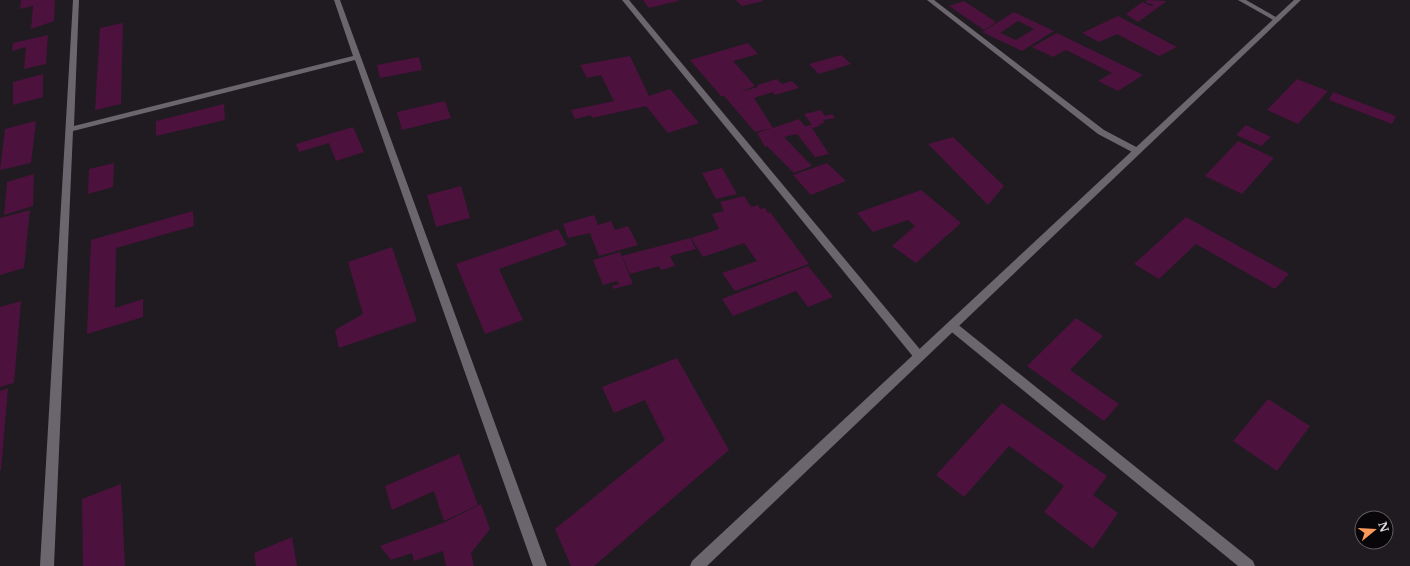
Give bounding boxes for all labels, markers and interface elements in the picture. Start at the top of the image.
north arrow [1354,510,1394,550]
text: N [1375,520,1392,535]

